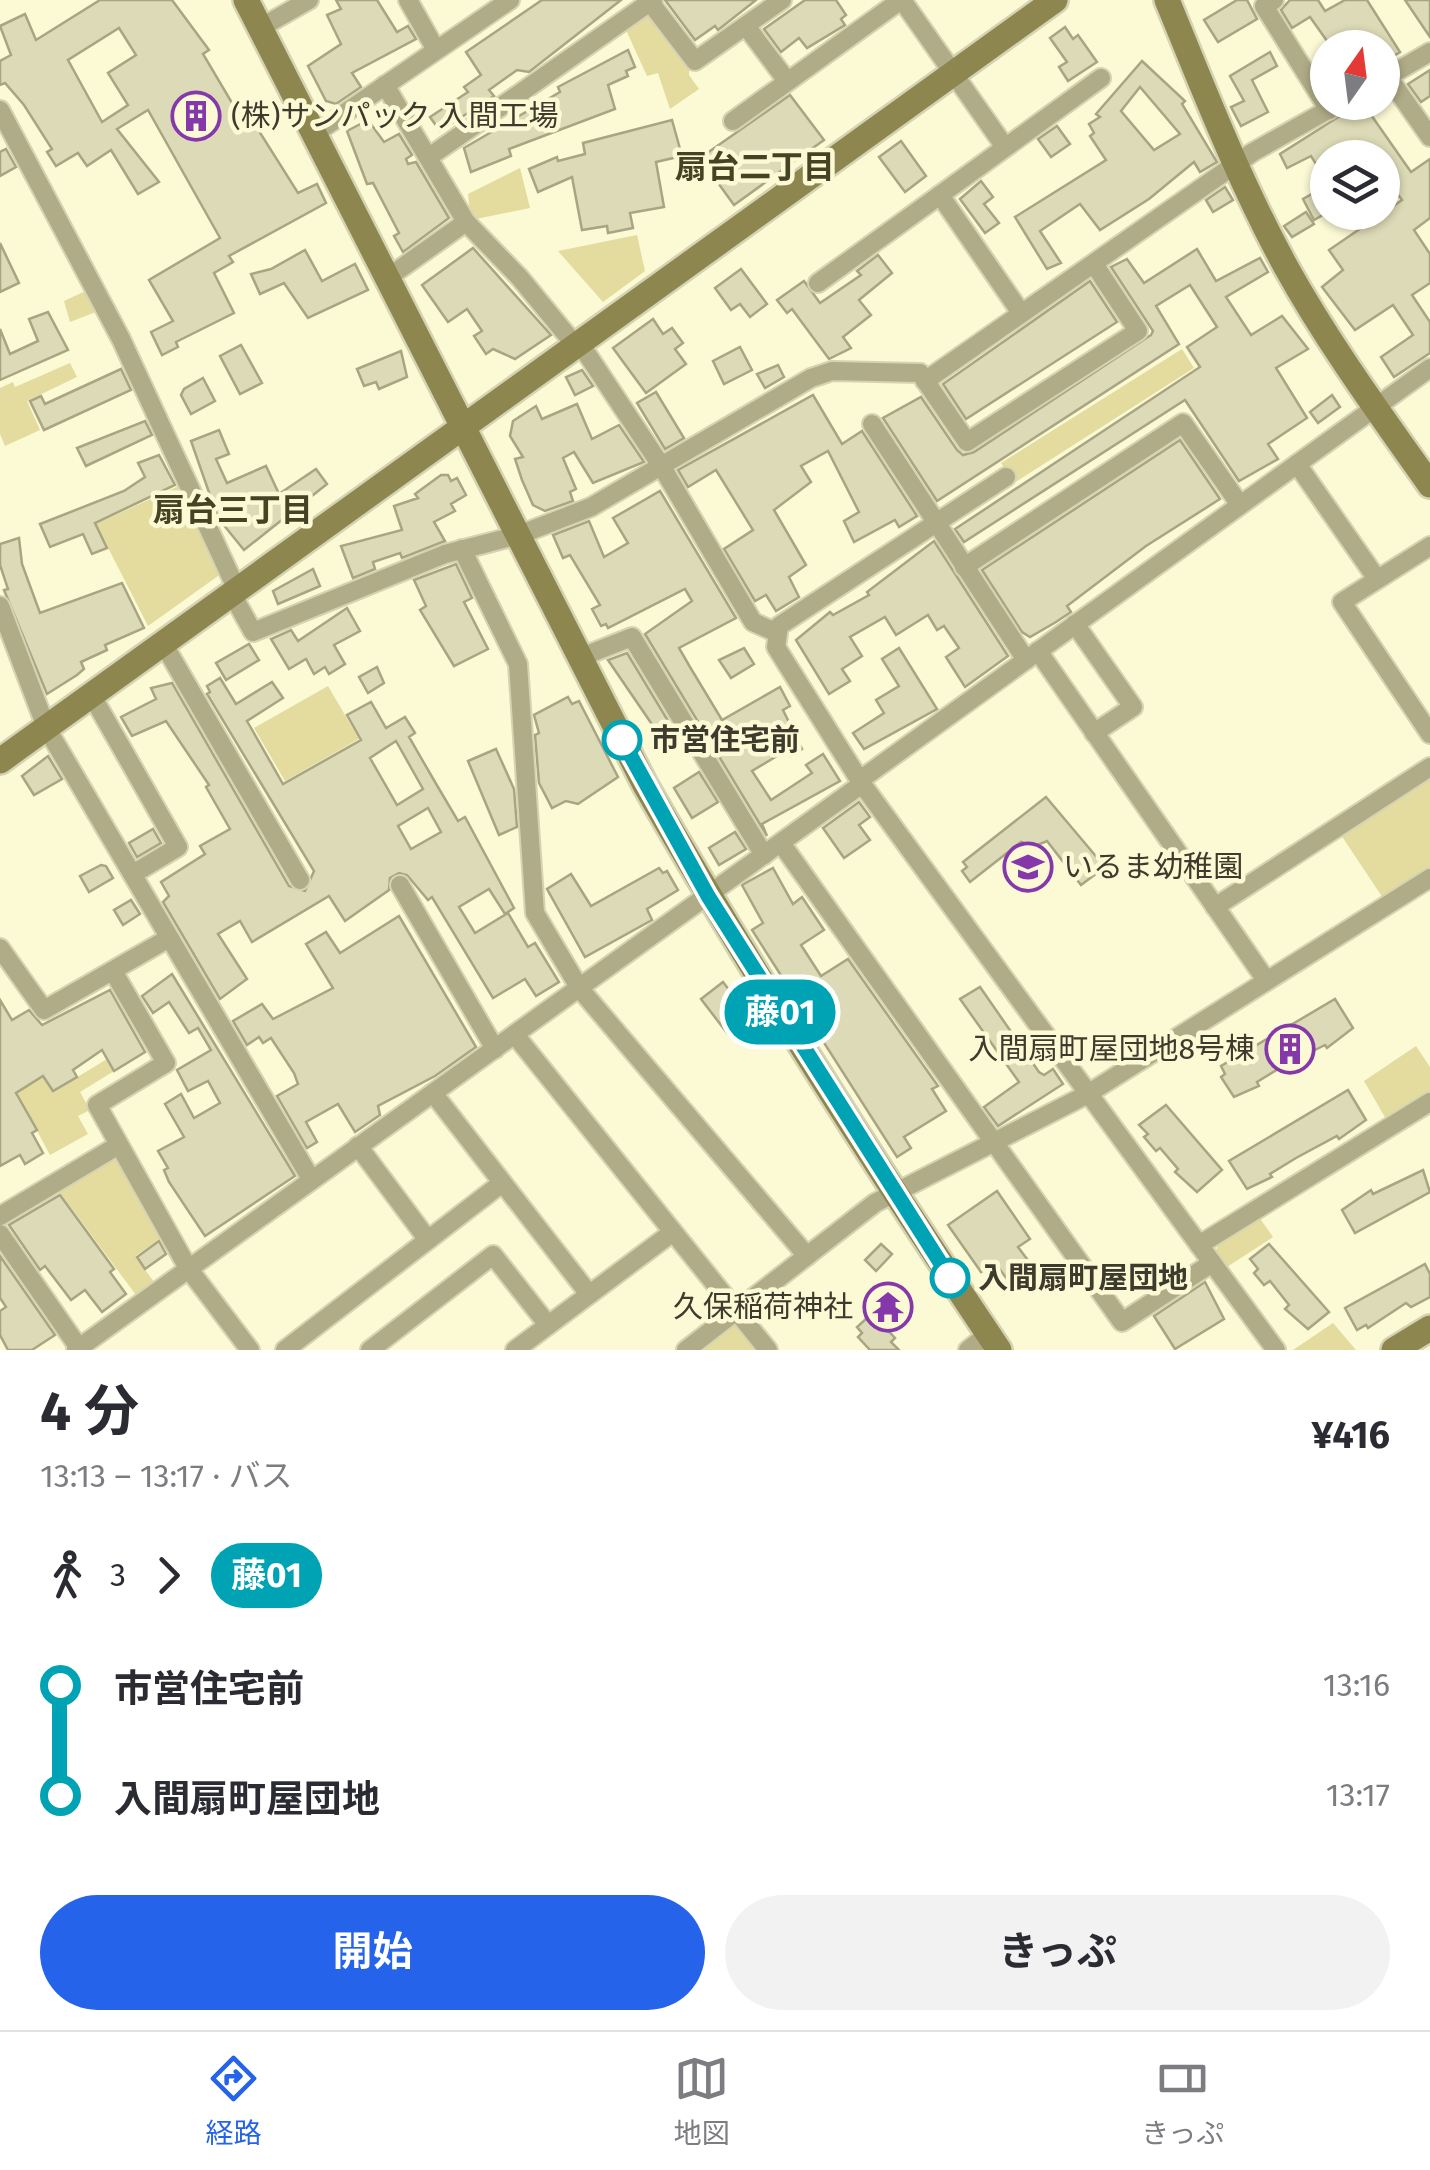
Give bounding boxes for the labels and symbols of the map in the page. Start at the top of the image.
north arrow [1310,30,1400,120]
building icon: (株)サンパック 入間工場 [170,90,222,142]
place label: (株)サンパック 入間工場 [231,98,558,134]
district label: 扇台二丁目 [675,148,835,186]
district label: 扇台三丁目 [153,491,313,529]
marker: 市営住宅前 [603,721,641,759]
place label: 市営住宅前 [650,722,800,758]
school or university icon: いるま幼稚園 [1002,841,1054,893]
place label: いるま幼稚園 [1063,849,1243,885]
line badge: 藤01 [722,980,838,1044]
building icon: 入間扇町屋団地8号棟 [1264,1023,1316,1075]
place label: 入間扇町屋団地8号棟 [968,1031,1255,1067]
marker: 入間扇町屋団地 [931,1259,969,1297]
place label: 入間扇町屋団地 [978,1260,1188,1296]
temple icon: 久保稲荷神社 [862,1281,914,1333]
place label: 久保稲荷神社 [673,1289,853,1325]

